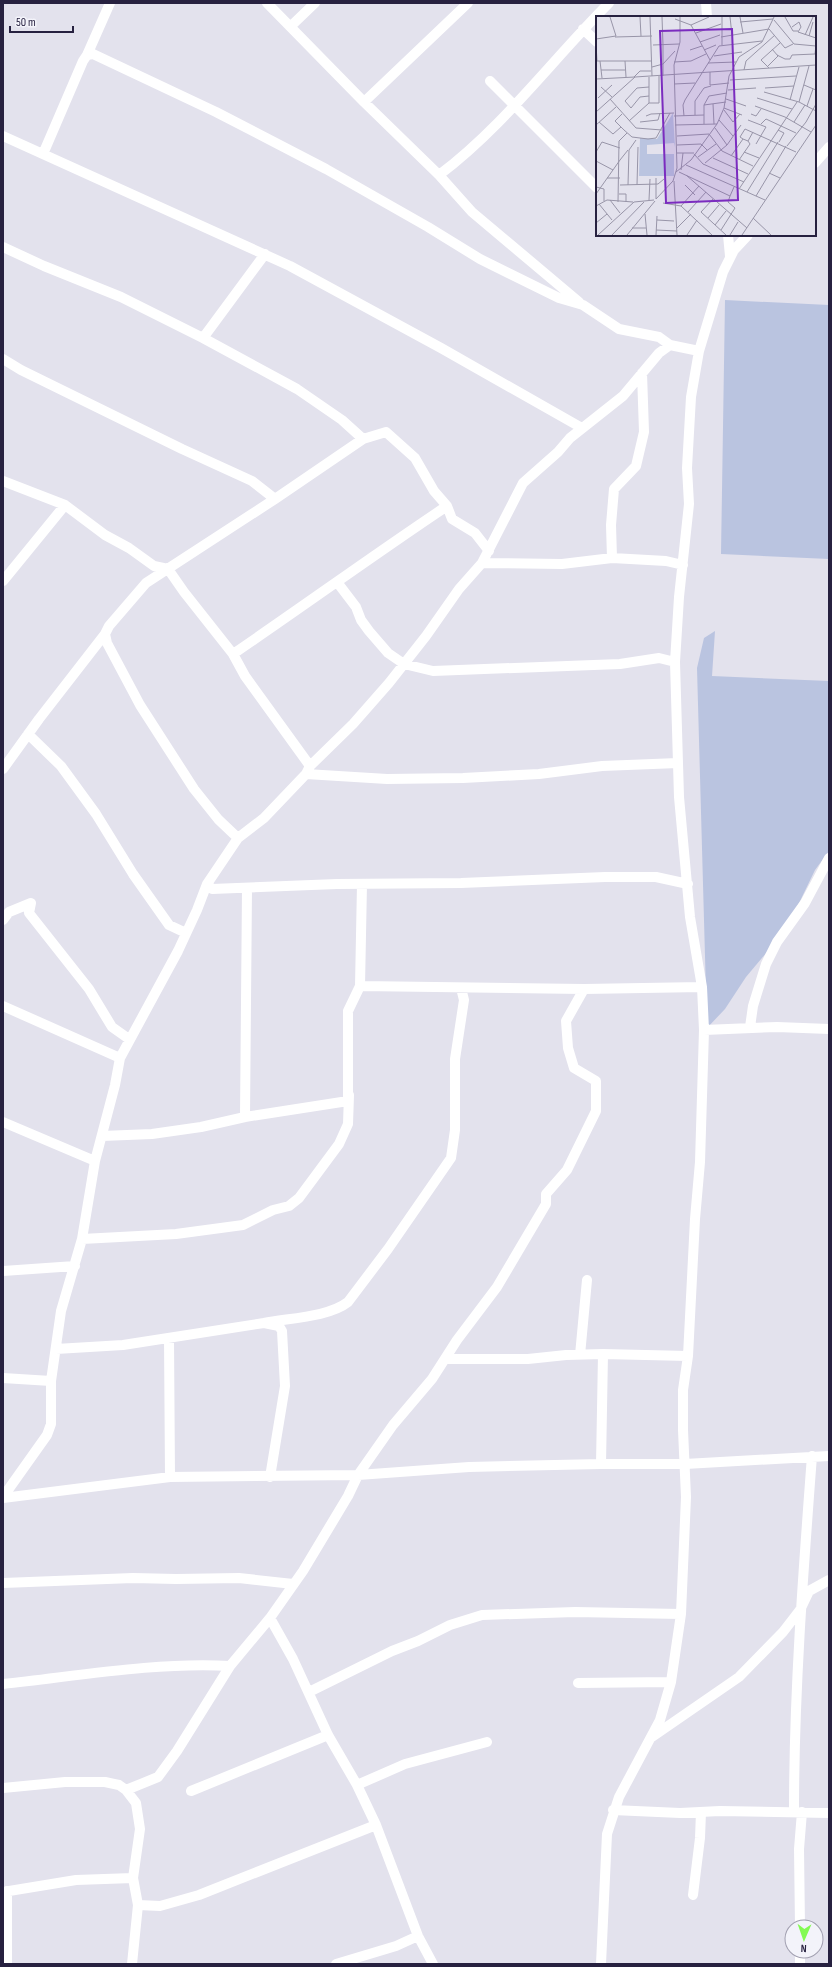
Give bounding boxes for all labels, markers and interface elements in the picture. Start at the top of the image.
scale bar [10,8,73,34]
text: 50 m [16,15,36,30]
inset map [596,16,816,236]
north arrow [784,1919,824,1959]
text: N [800,1942,807,1955]

